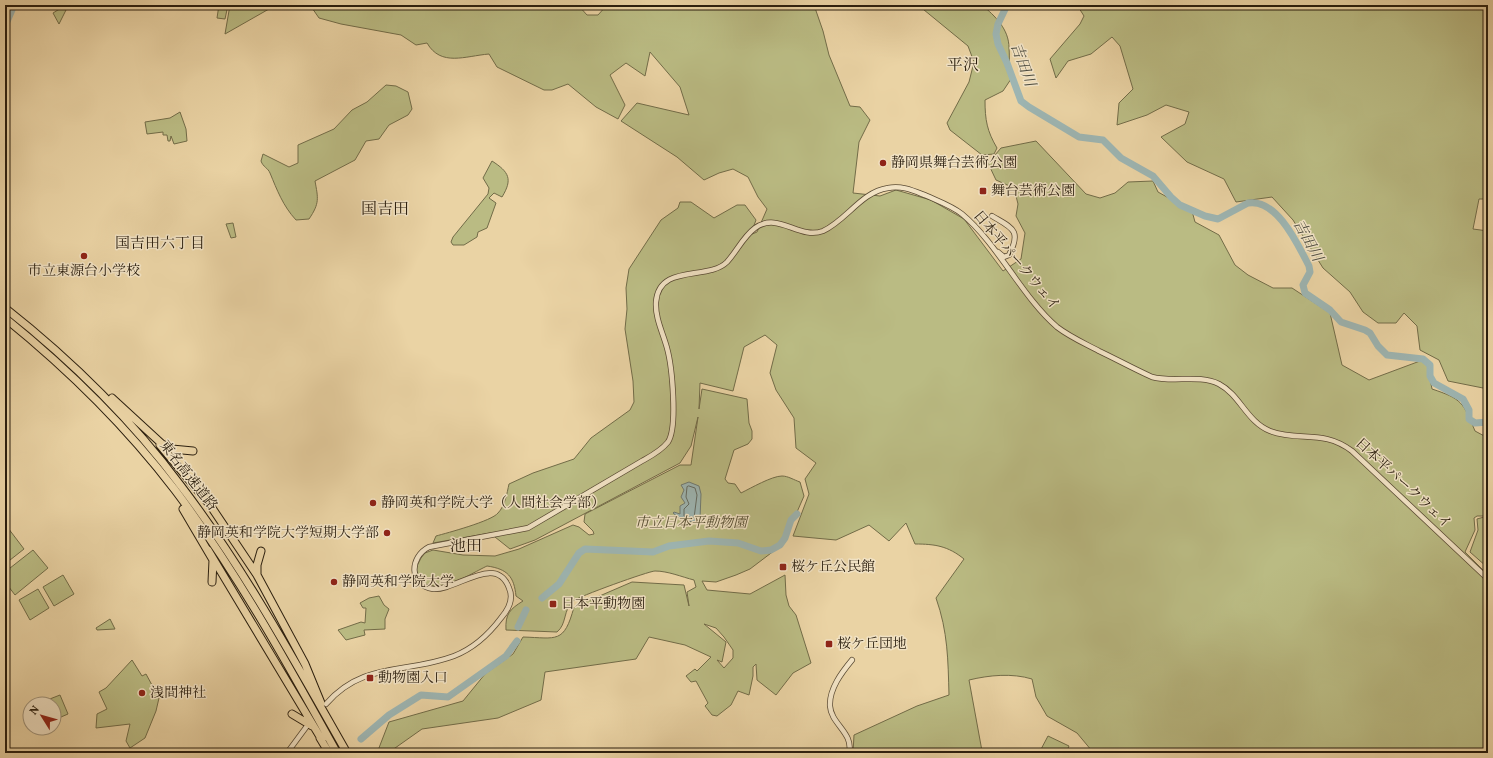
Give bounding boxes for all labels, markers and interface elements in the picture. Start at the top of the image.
water label: 吉田川 [1004,40,1040,92]
district label: 平沢 [947,55,979,77]
place label: 静岡県舞台芸術公園 [891,154,1017,173]
marker: 静岡県舞台芸術公園 [878,158,888,168]
place label: 舞台芸術公園 [991,182,1075,201]
marker: 舞台芸術公園 [978,186,988,196]
district label: 国吉田 [361,199,409,221]
street label: 日本平パークウェイ [968,207,1064,315]
water label: 吉田川 [1287,216,1328,268]
district label: 国吉田六丁目 [115,234,205,255]
marker: 市立東源台小学校 [79,251,89,261]
place label: 市立東源台小学校 [28,262,140,281]
street label: 日本平パークウェイ [1351,434,1455,534]
street label: 東名高速道路 [155,437,221,515]
place label: 静岡英和学院大学（人間社会学部） [381,494,605,513]
marker: 静岡英和学院大学（人間社会学部） [368,498,378,508]
park label: 市立日本平動物園 [635,514,749,533]
place label: 静岡英和学院大学短期大学部 [197,524,379,543]
marker: 静岡英和学院大学短期大学部 [382,528,392,538]
district label: 池田 [450,536,482,558]
place label: 桜ケ丘公民館 [791,558,875,577]
marker: 桜ケ丘公民館 [778,562,788,572]
place label: 静岡英和学院大学 [342,573,454,592]
marker: 静岡英和学院大学 [329,577,339,587]
place label: 日本平動物園 [561,595,645,614]
marker: 日本平動物園 [548,599,558,609]
place label: 桜ケ丘団地 [837,635,907,654]
marker: 桜ケ丘団地 [824,639,834,649]
place label: 動物園入口 [378,669,448,688]
marker: 動物園入口 [365,673,375,683]
place label: 浅間神社 [150,684,206,703]
marker: 浅間神社 [137,688,147,698]
north arrow [22,696,62,736]
text: N [27,703,44,719]

